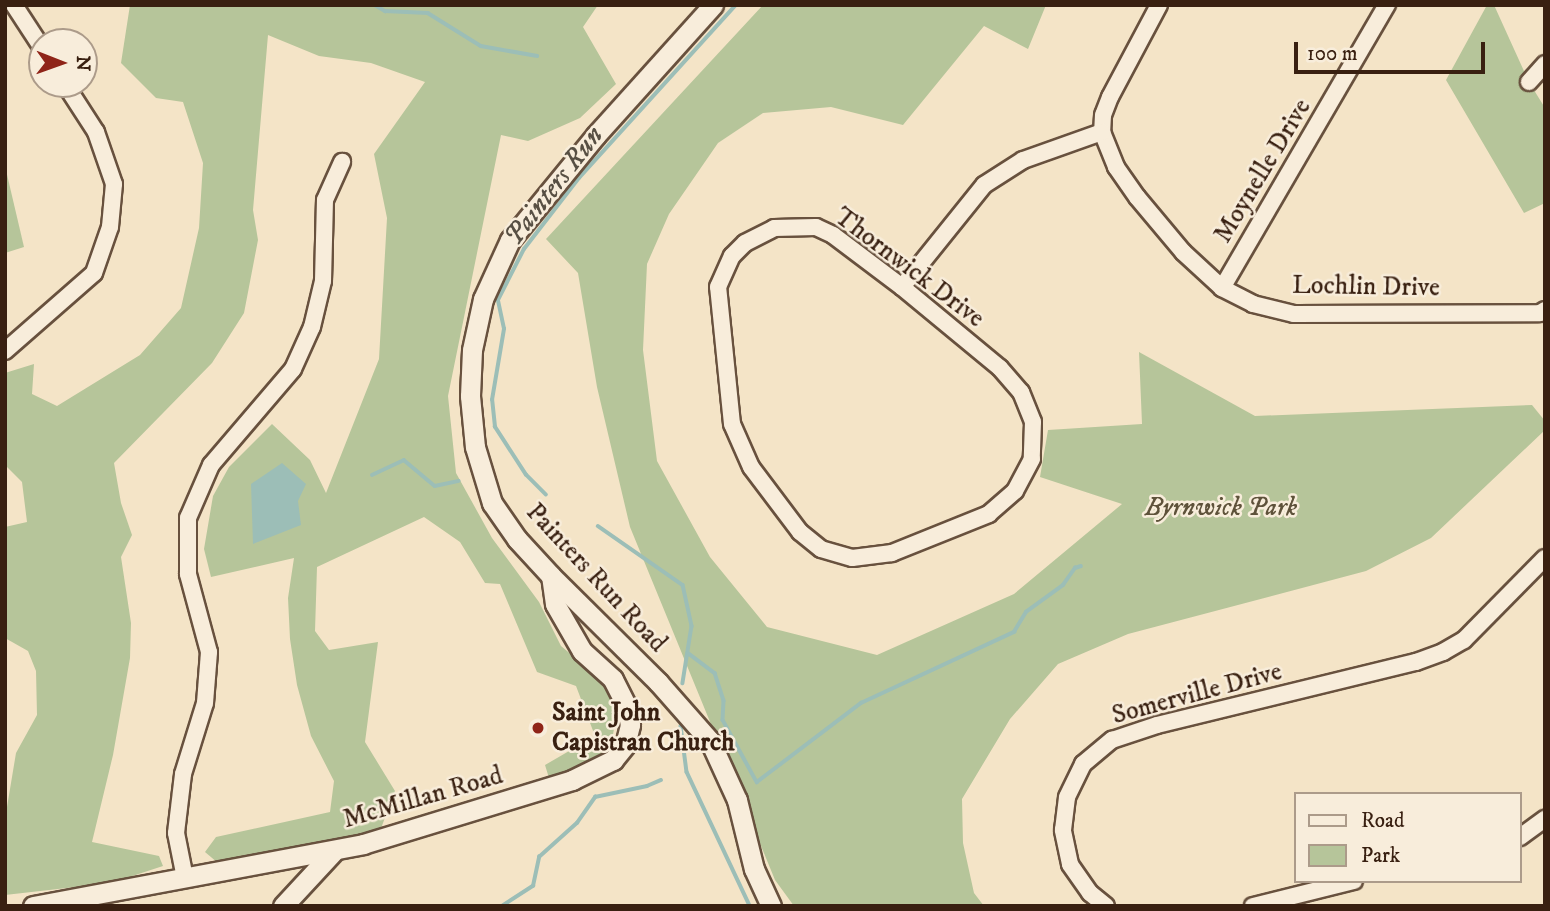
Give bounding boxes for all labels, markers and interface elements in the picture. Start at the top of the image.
north arrow [28,28,98,98]
scale bar [1298,28,1489,72]
text: 100 m [1307,41,1358,67]
text: N [71,55,94,71]
street label: Moynelle Drive [1208,93,1318,249]
water label: Painters Run [497,120,611,252]
street label: Thornwick Drive [828,201,990,335]
street label: Lochlin Drive [1292,270,1440,304]
park label: Byrnwick Park [1145,492,1297,524]
street label: Painters Run Road [519,497,673,659]
street label: Somerville Drive [1109,656,1285,732]
place label: Saint John Capistran Church [552,697,735,758]
marker: Saint John Capistran Church [530,720,546,736]
street label: McMillan Road [340,760,506,836]
legend [1294,792,1522,883]
text: Road [1361,808,1405,834]
text: Park [1361,843,1400,869]

